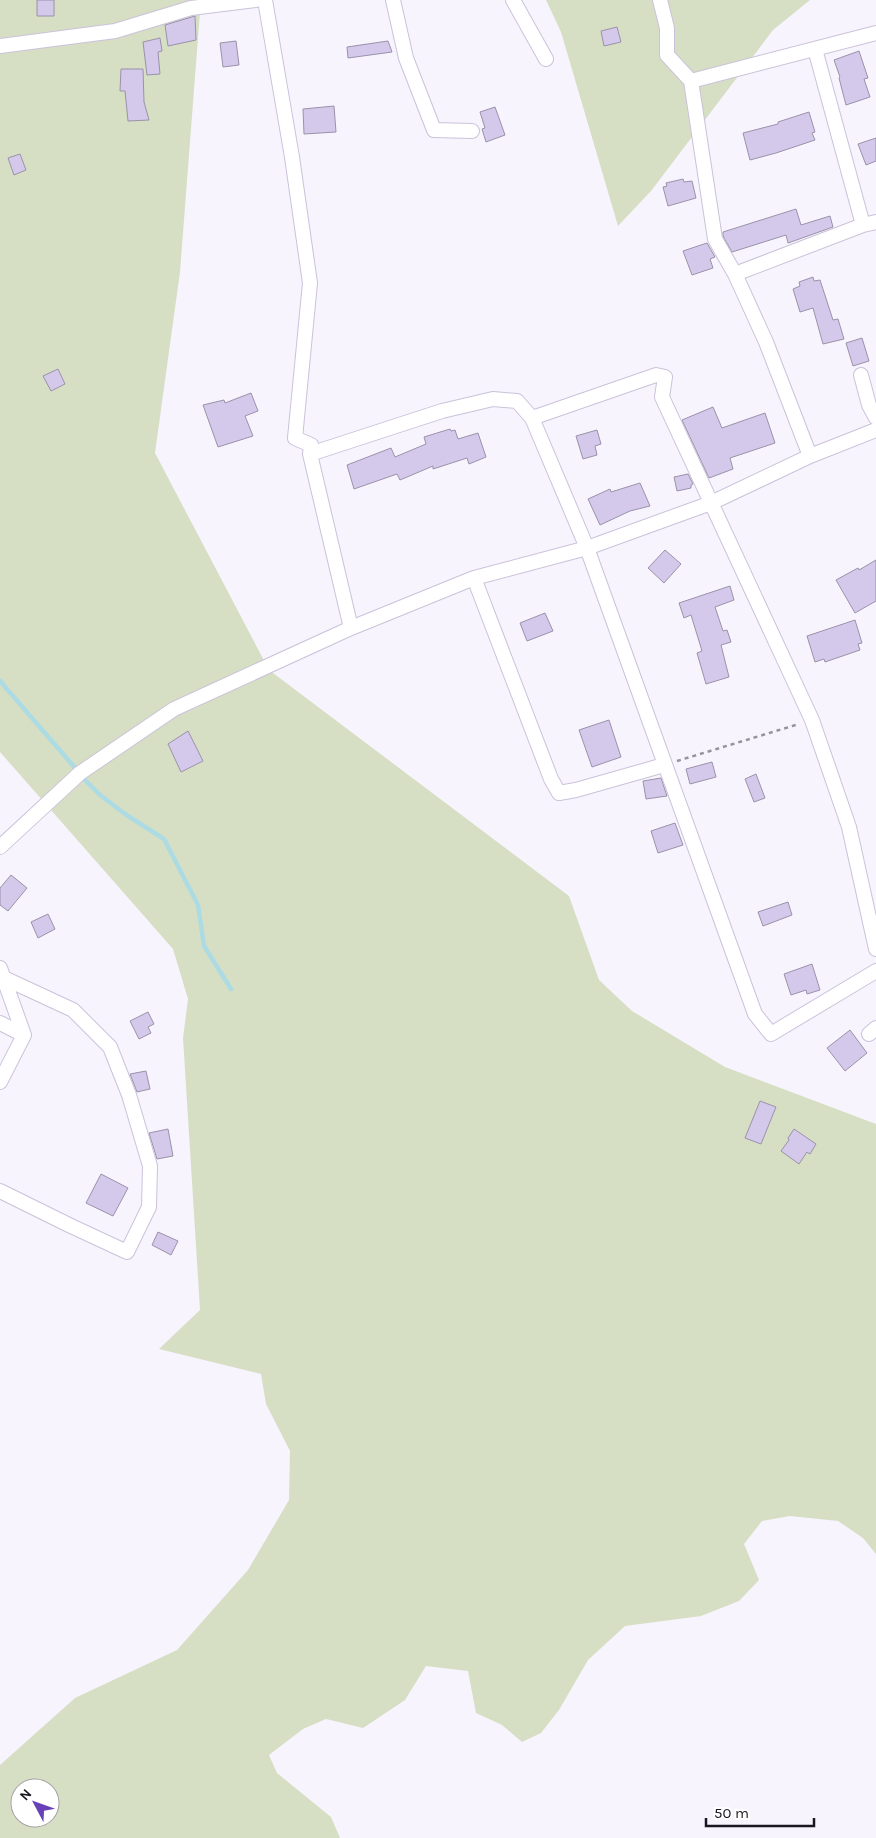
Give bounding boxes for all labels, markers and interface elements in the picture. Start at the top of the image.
north arrow [10,1778,60,1828]
text: N [16,1785,35,1804]
scale bar [706,1796,814,1828]
text: 50 m [714,1804,749,1822]

